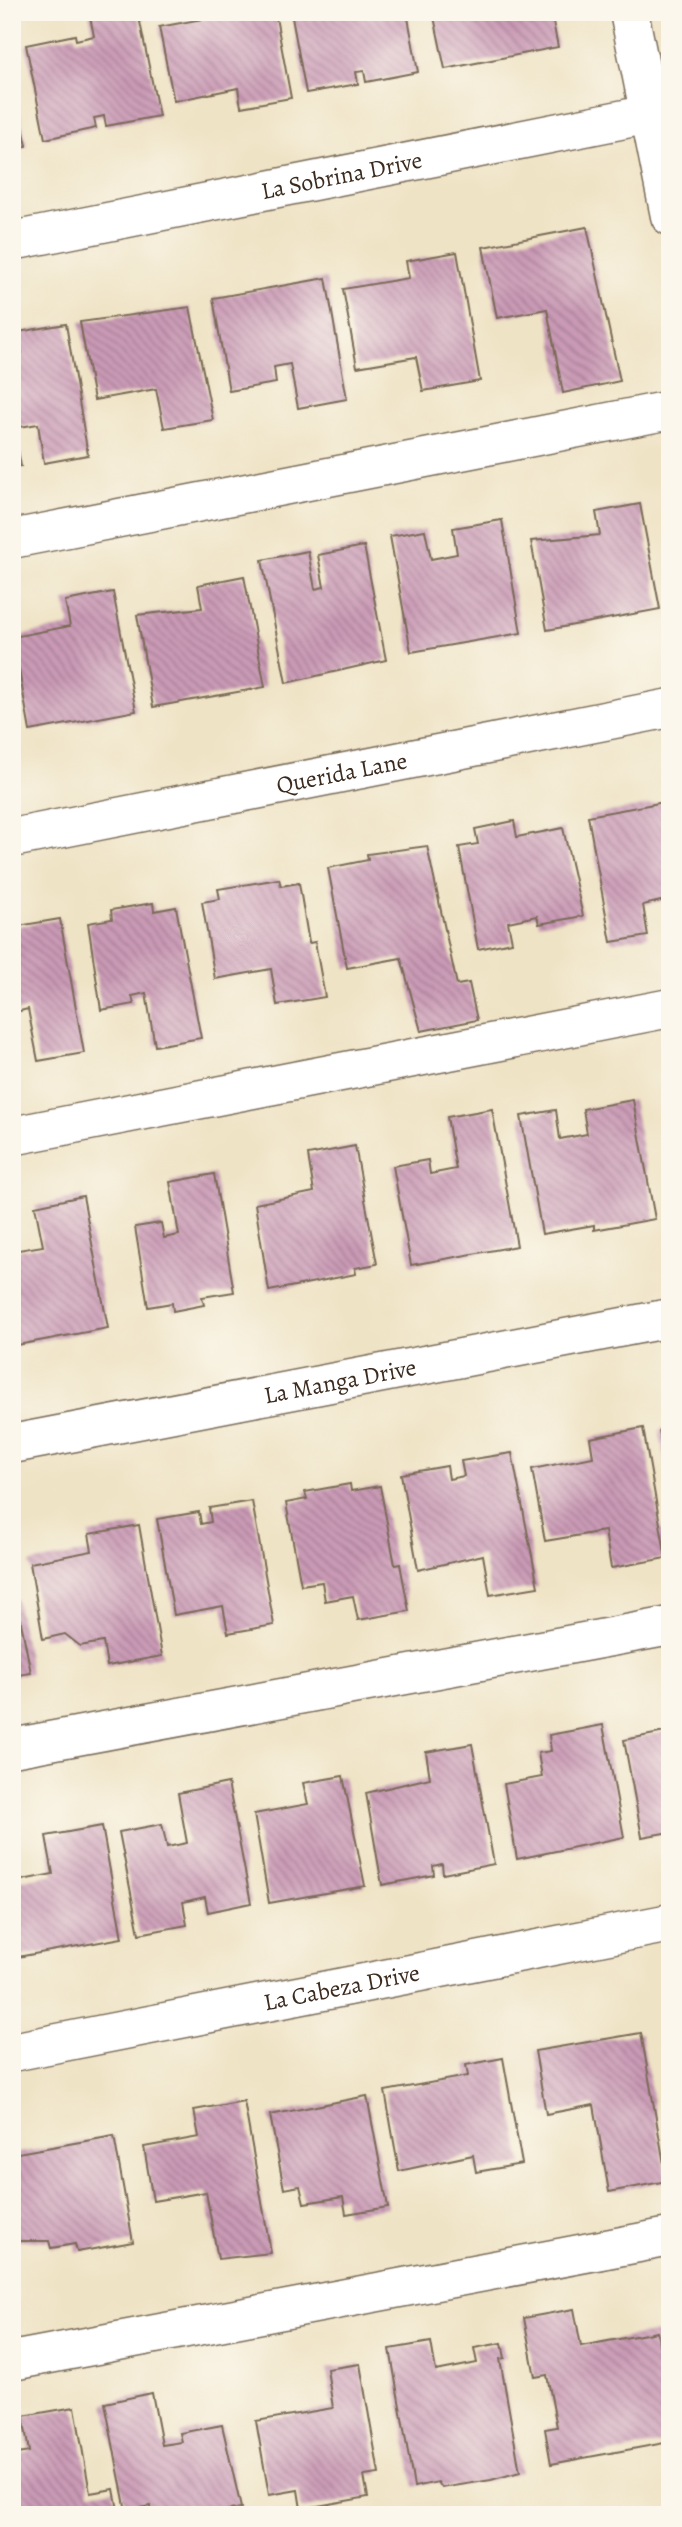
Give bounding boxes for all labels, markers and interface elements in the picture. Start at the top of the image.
street label: La Sobrina Drive [258,144,425,207]
street label: Querida Lane [273,744,410,801]
street label: La Manga Drive [261,1351,419,1411]
street label: La Cabeza Drive [261,1956,422,2018]

